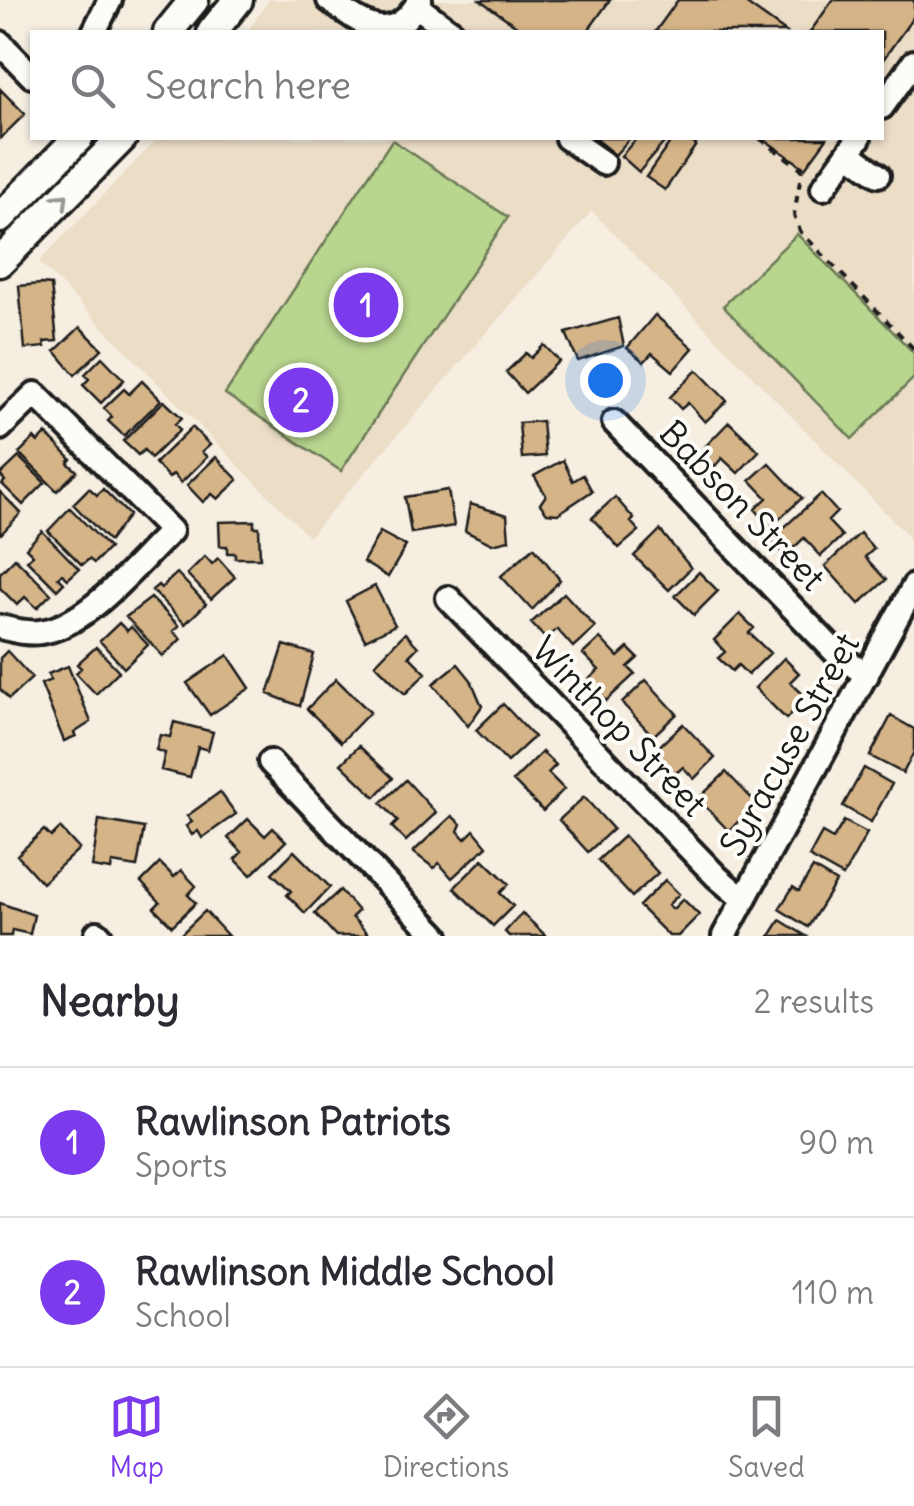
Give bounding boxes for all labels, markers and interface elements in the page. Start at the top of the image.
search box [30,30,884,140]
icon: search [65,58,120,113]
text: Search here [145,62,351,109]
one-way arrow [50,194,68,212]
pin: 1 [334,268,398,342]
your location [580,355,631,406]
pin: 2 [268,362,334,438]
street label: Babson Street [651,411,835,599]
street label: Syracuse Street [710,625,868,863]
street label: Winthop Street [523,627,717,825]
text: Nearby [40,975,179,1027]
text: 2 results [754,981,874,1022]
text: Rawlinson Patriots [135,1098,451,1145]
text: 1 [66,1122,79,1163]
text: 90 m [799,1122,874,1163]
text: Sports [135,1145,227,1186]
text: Rawlinson Middle School [135,1248,555,1295]
text: 2 [64,1272,81,1313]
text: 110 m [792,1272,874,1313]
text: School [135,1295,231,1336]
tab: Map [109,1389,164,1485]
tab: Directions [383,1389,509,1485]
tab: Saved [728,1389,805,1485]

